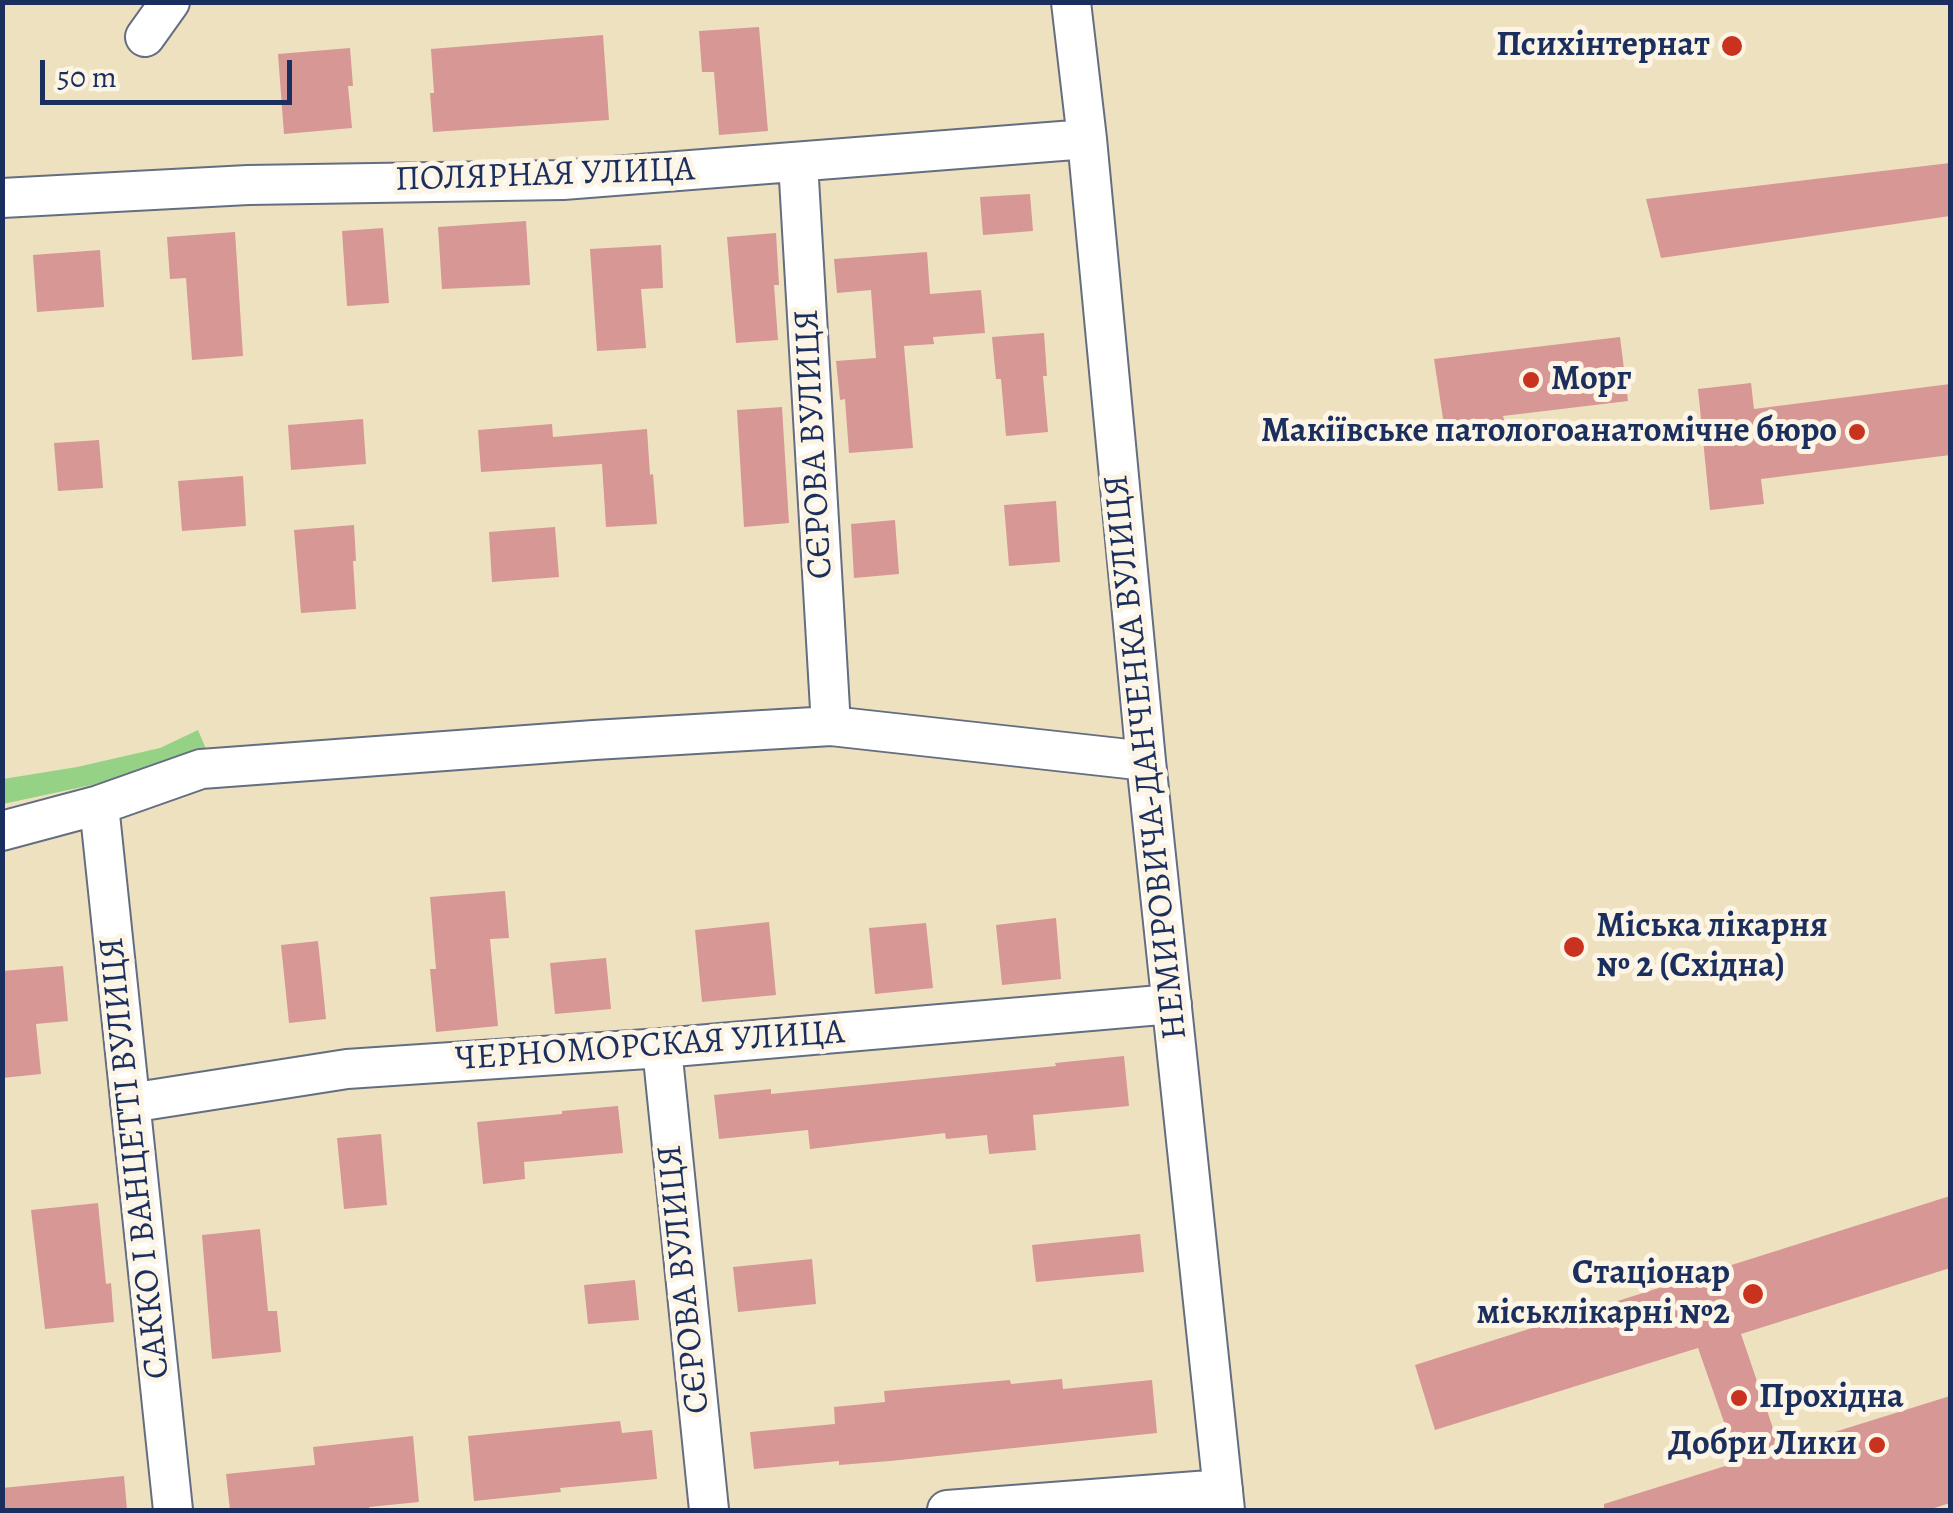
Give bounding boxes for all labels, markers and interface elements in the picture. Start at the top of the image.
place label: Психінтернат [1496,25,1710,67]
marker: Психінтернат [1719,33,1745,59]
scale bar [45,40,298,102]
text: 50 m [57,57,117,97]
street label: ПОЛЯРНАЯ УЛИЦА [395,150,695,202]
street label: СЄРОВА ВУЛИЦЯ [787,308,843,580]
place label: Морг [1551,359,1631,401]
marker: Морг [1520,369,1542,391]
place label: Макіївське патологоанатомічне бюро [1261,411,1837,453]
marker: Макіївське патологоанатомічне бюро [1846,421,1868,443]
street label: НЕМИРОВИЧА-ДАНЧЕНКА ВУЛИЦЯ [1096,472,1198,1042]
place label: Міська лікарня № 2 (Східна) [1596,906,1828,988]
marker: Міська лікарня № 2 (Східна) [1561,934,1587,960]
street label: САККО І ВАНЦЕТТІ ВУЛИЦЯ [92,935,180,1381]
street label: ЧЕРНОМОРСКАЯ УЛИЦА [454,1012,846,1082]
street label: СЄРОВА ВУЛИЦЯ [650,1143,720,1415]
place label: Стаціонар міськлікарні №2 [1476,1253,1730,1335]
marker: Стаціонар міськлікарні №2 [1740,1281,1766,1307]
place label: Прохідна [1759,1377,1904,1419]
marker: Прохідна [1728,1387,1750,1409]
place label: Добри Лики [1668,1424,1857,1466]
marker: Добри Лики [1866,1434,1888,1456]

